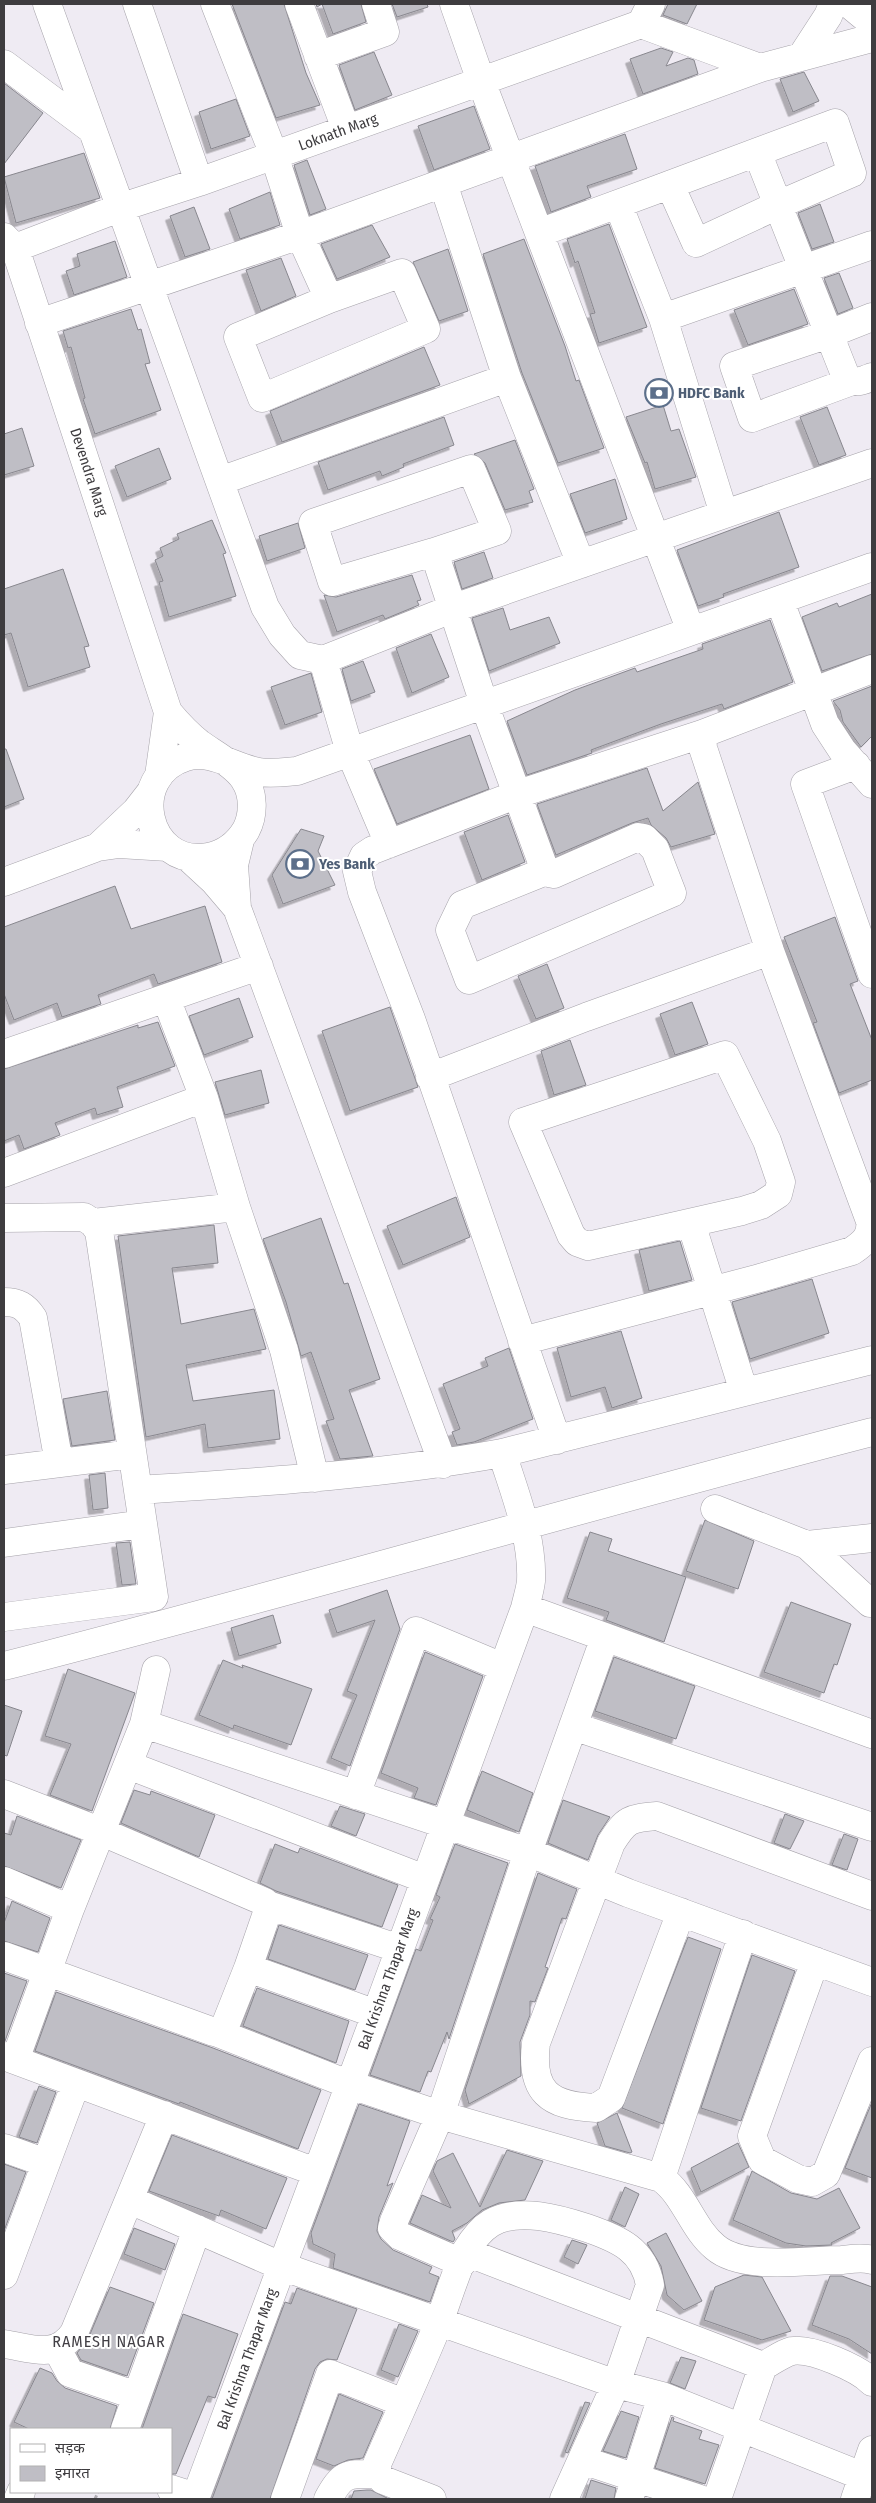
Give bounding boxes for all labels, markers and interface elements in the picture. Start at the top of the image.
street label: Loknath Marg [296,109,380,155]
bank icon: HDFC Bank [644,378,674,408]
place label: HDFC Bank [678,384,745,402]
street label: Devendra Marg [66,426,112,518]
bank icon: Yes Bank [285,849,315,879]
place label: Yes Bank [318,855,375,873]
street label: Bal Krishna Thapar Marg [354,1906,422,2052]
street label: Bal Krishna Thapar Marg [213,2286,281,2432]
district label: RAMESH NAGAR [52,2332,166,2351]
legend [10,2428,172,2493]
text: सड़क [55,2439,85,2457]
text: इमारत [55,2464,90,2482]

